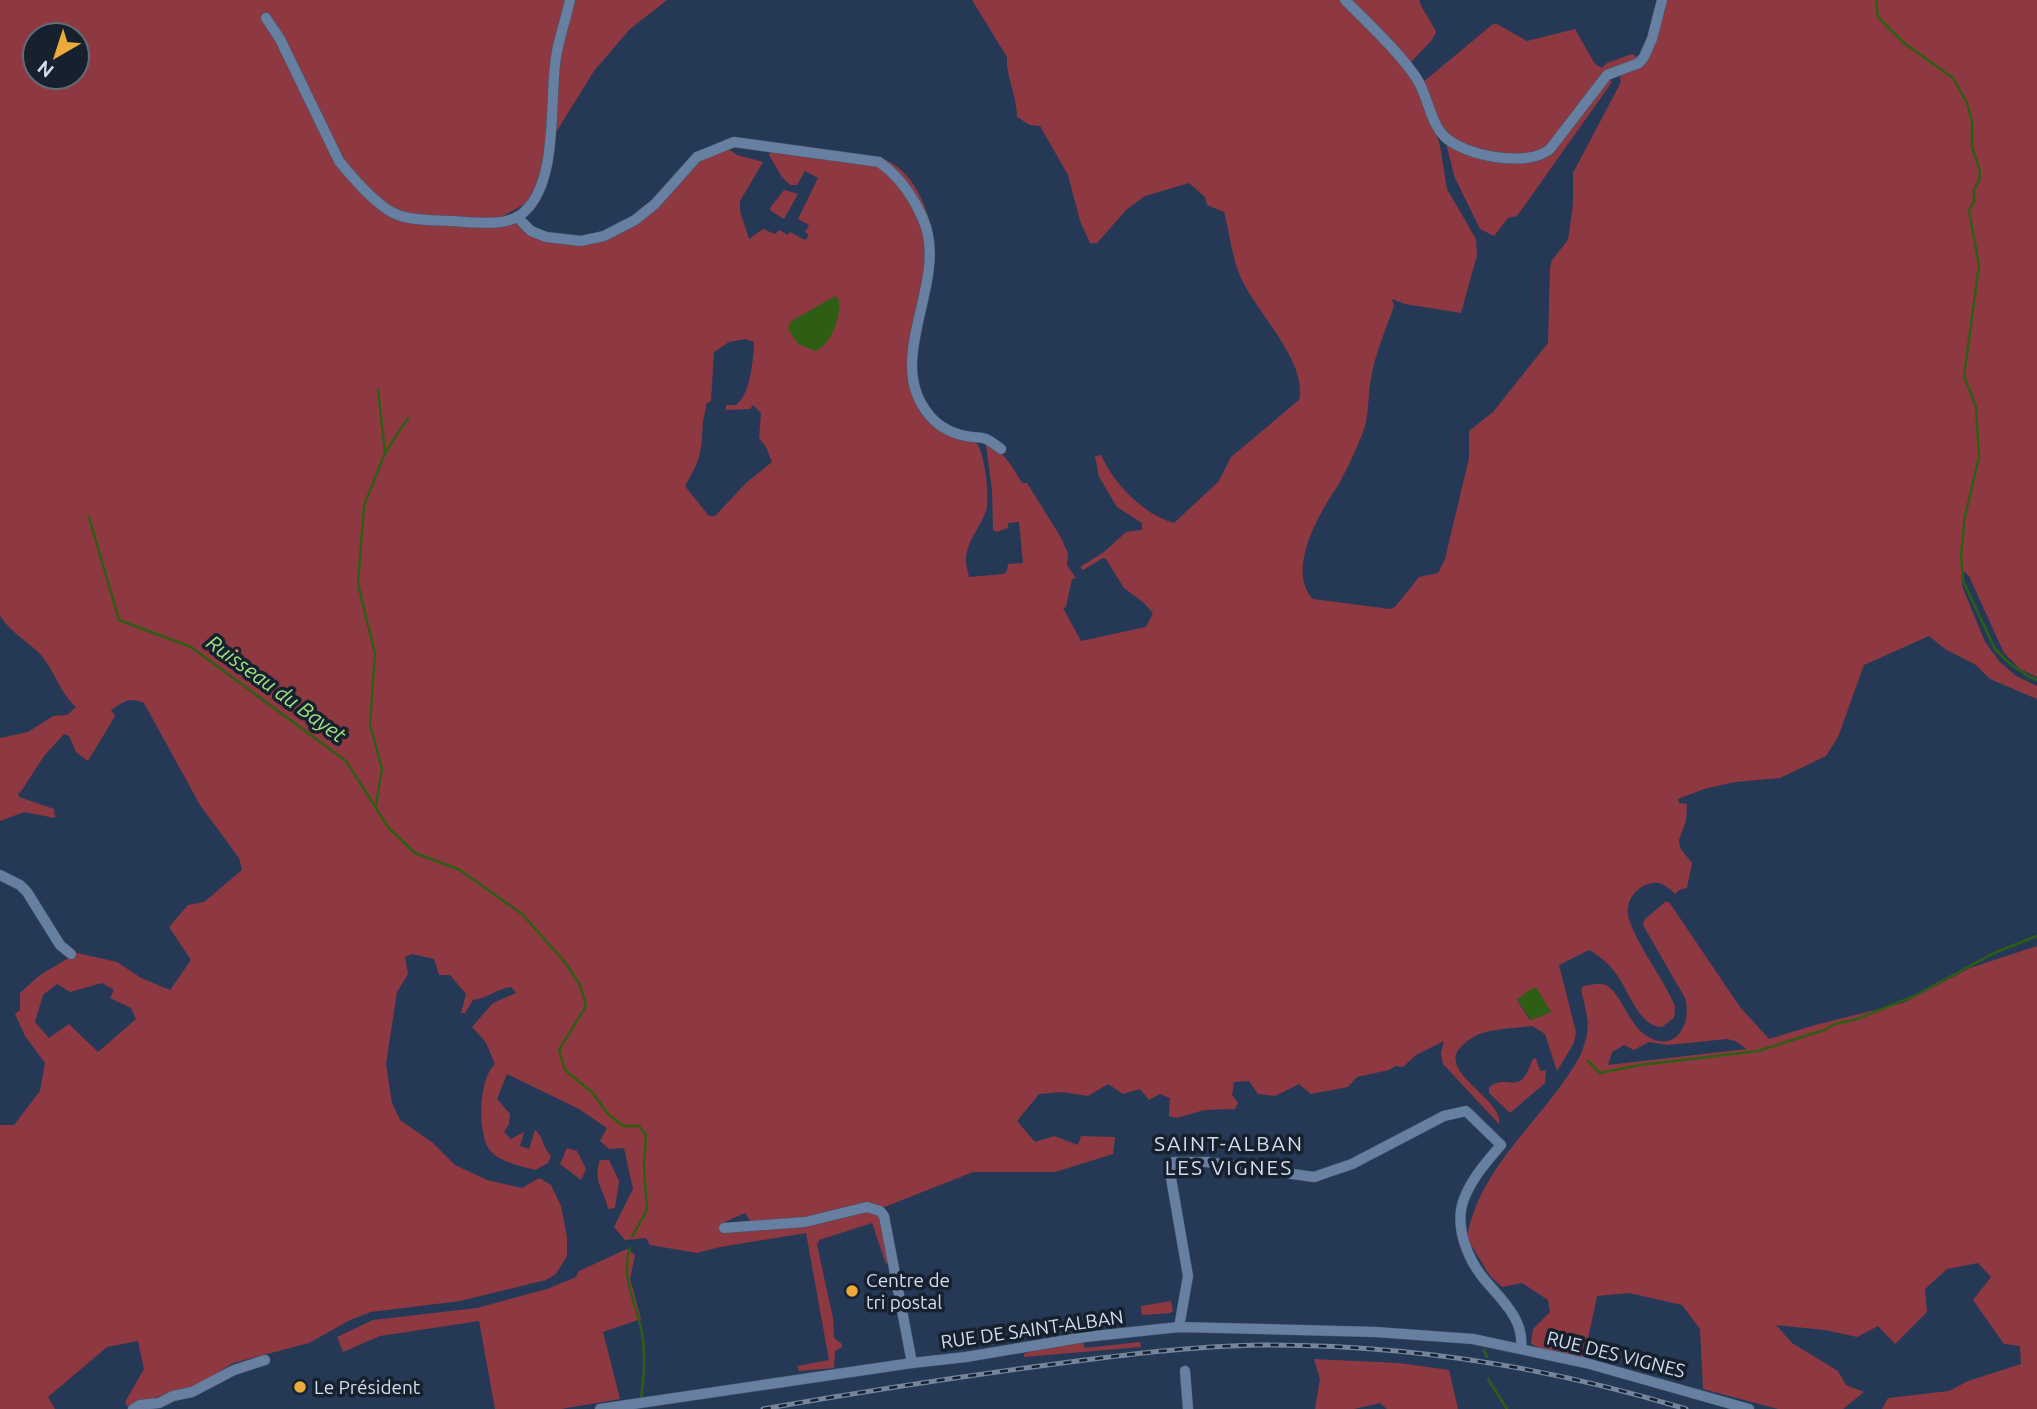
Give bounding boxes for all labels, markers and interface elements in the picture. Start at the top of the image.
north arrow [21,21,91,91]
text: N [33,56,58,82]
water label: Ruisseau du Bayet [202,630,351,747]
district label: SAINT-ALBAN LES VIGNES [1154,1131,1304,1179]
place label: Centre de tri postal [866,1269,950,1313]
marker: Centre de tri postal [844,1283,860,1299]
street label: RUE DE SAINT-ALBAN [939,1305,1125,1353]
street label: RUE DES VIGNES [1544,1326,1688,1382]
place label: Le Président [314,1376,421,1398]
marker: Le Président [292,1379,308,1395]

